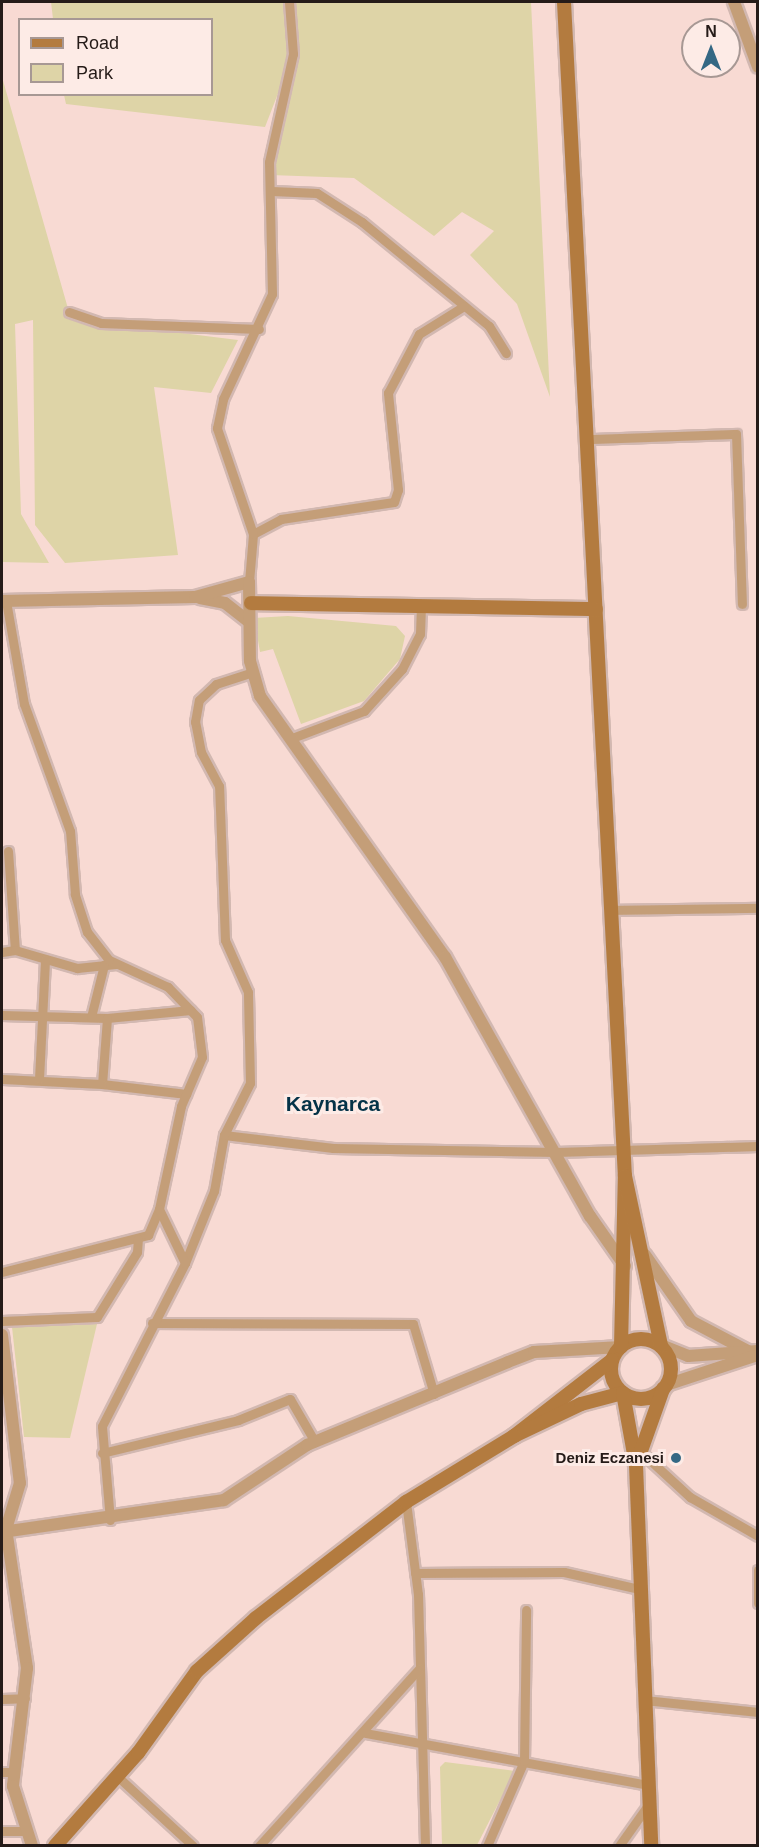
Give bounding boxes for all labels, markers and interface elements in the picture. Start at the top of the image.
legend [18,18,213,96]
north arrow [681,18,741,78]
text: N [705,23,717,40]
text: Road [76,33,119,53]
text: Park [76,63,113,83]
district label: Kaynarca [286,1091,380,1117]
place label: Deniz Eczanesi [556,1449,664,1467]
marker: Deniz Eczanesi [669,1451,683,1465]

